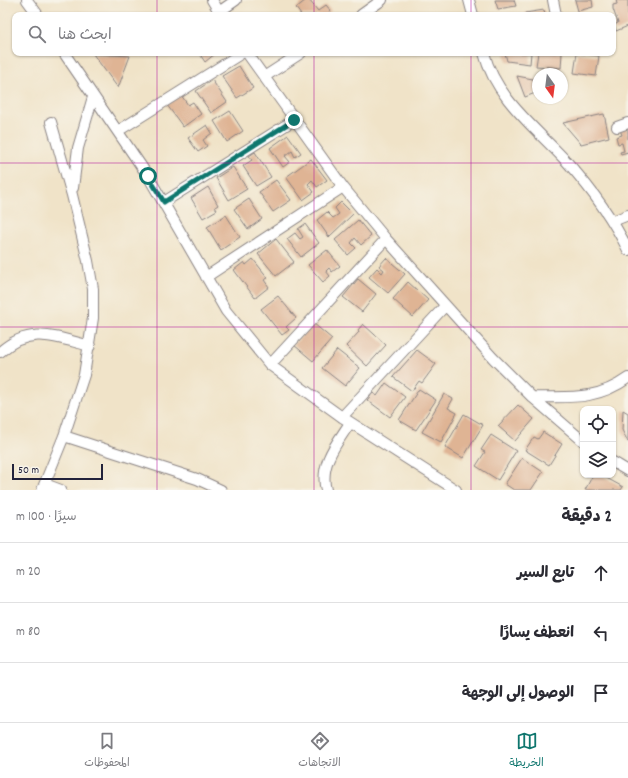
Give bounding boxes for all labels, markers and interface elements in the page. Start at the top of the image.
search box [12,12,616,56]
icon: search [26,23,48,45]
text: ابحث هنا [58,25,112,47]
north arrow [532,68,568,104]
route end [285,111,303,129]
route start [139,167,157,185]
map controls [580,406,616,478]
button: locate [580,406,616,442]
button: layers [580,442,616,478]
scale bar [12,462,103,481]
text: 50 m [18,463,39,479]
text: 2 دقيقة [561,506,612,530]
text: سيرًا · 100 m [16,508,77,527]
icon: ahead [590,562,612,584]
text: 20 m [16,563,41,582]
text: تابع السير [517,563,574,585]
icon: left [590,622,612,644]
text: 80 m [16,623,40,642]
text: انعطف يسارًا [500,623,574,645]
icon: arrive [590,682,612,704]
text: الوصول إلى الوجهة [462,683,574,705]
tab: المحفوظات [84,730,130,772]
tab: الاتجاهات [298,730,341,772]
tab: الخريطة [509,730,544,772]

